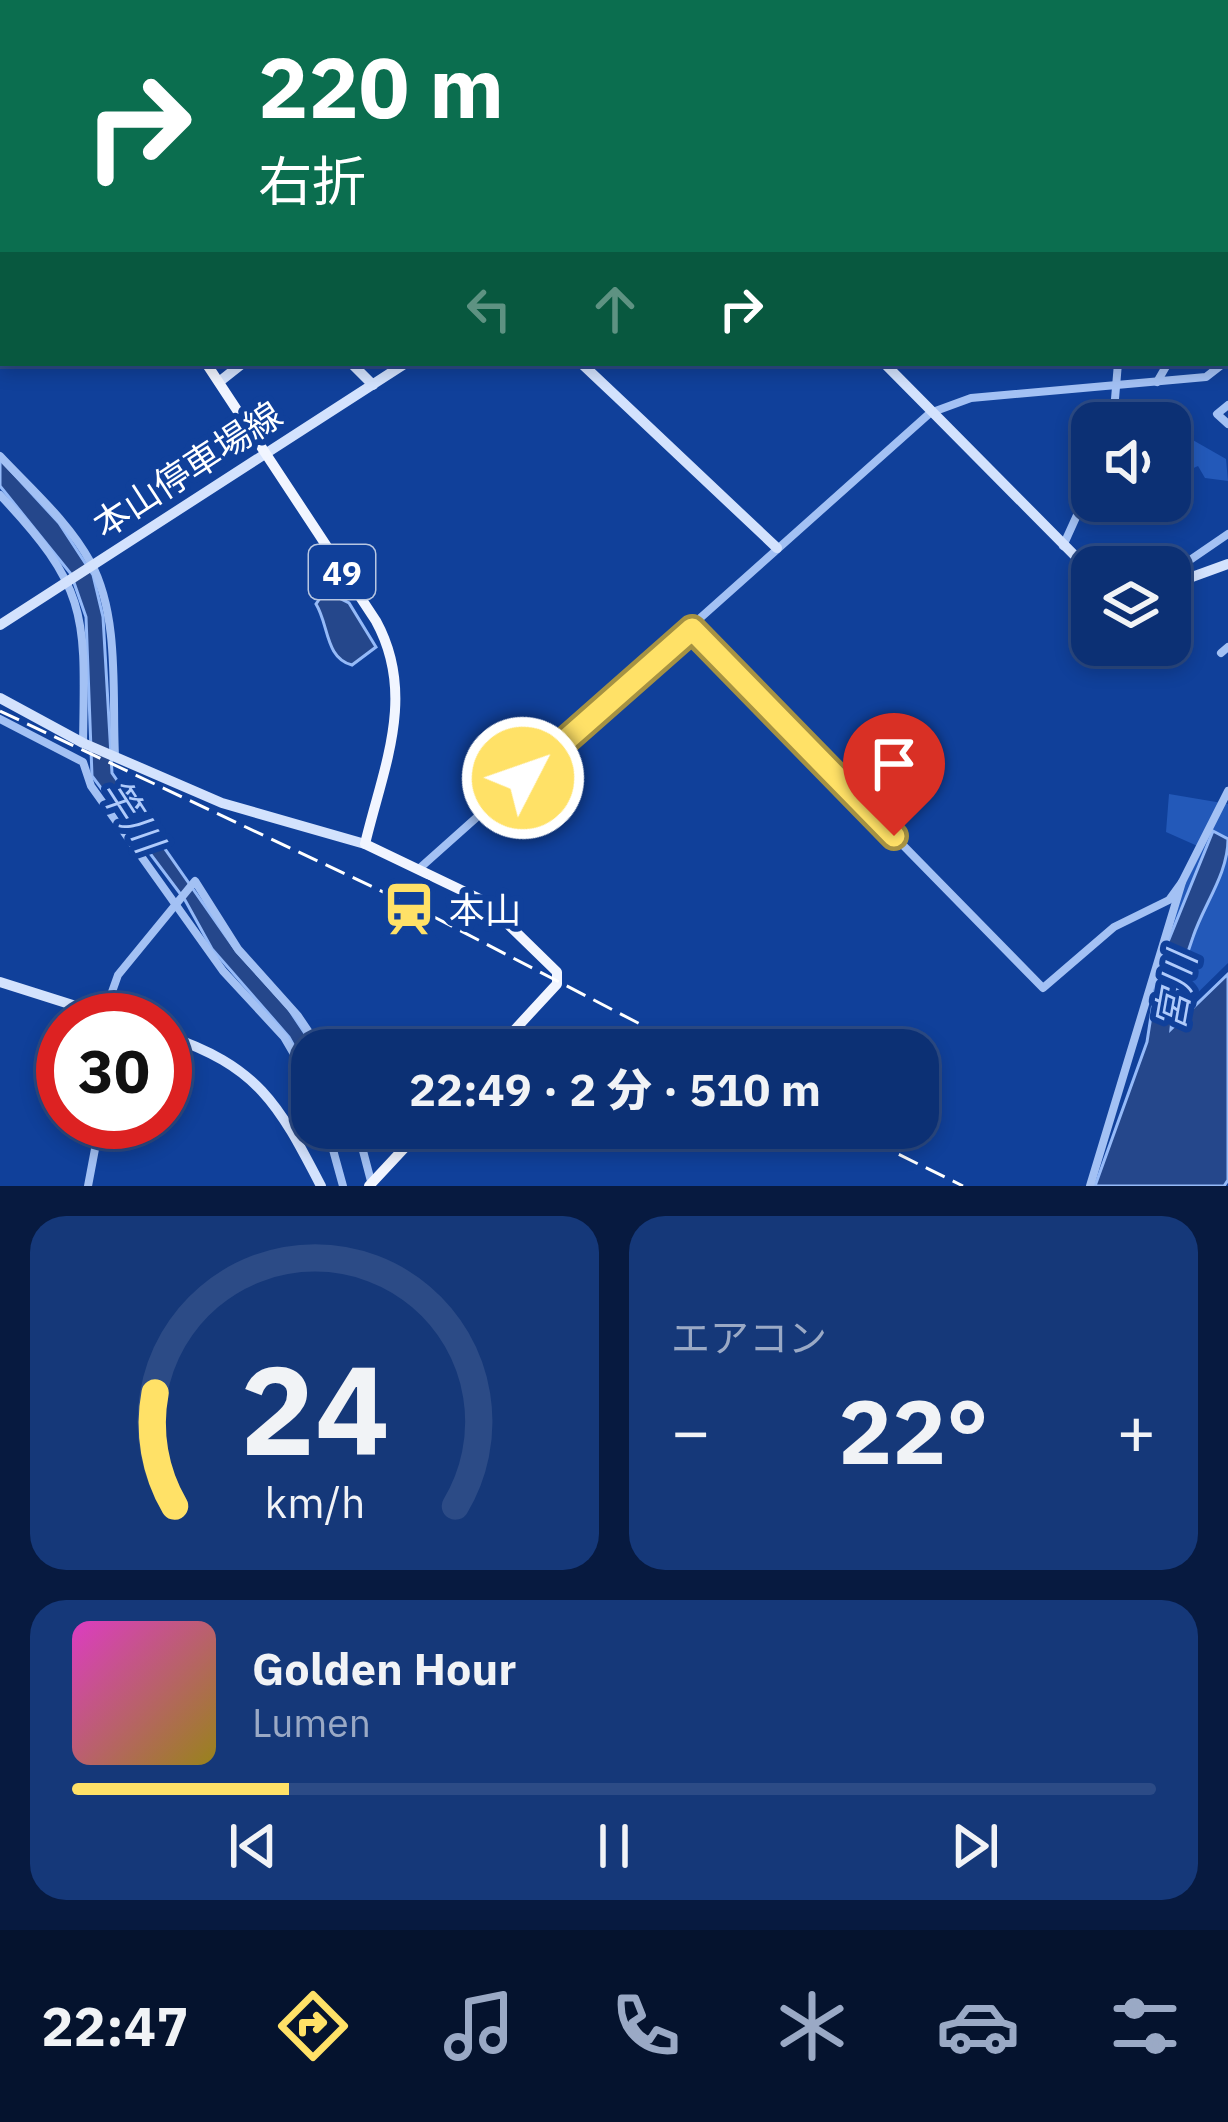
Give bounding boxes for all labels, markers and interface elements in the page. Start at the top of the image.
text: 220 m [258,32,504,141]
icon: right [60,48,216,204]
text: 右折 [258,146,366,216]
icon: left [456,276,522,342]
icon: ahead [582,276,648,342]
icon: right [708,276,774,342]
street label: 本山停車場線 [84,390,290,548]
map controls [1071,402,1191,666]
button: sound [1071,402,1191,522]
road number: 49 [309,545,375,599]
button: layers [1071,546,1191,666]
pin [843,713,945,836]
position arrow [460,715,586,841]
icon: arrive [861,731,927,797]
water label: 竿川 [89,768,177,865]
station icon: 本山 [380,880,438,938]
place label: 本山 [449,886,521,933]
water label: 宮川 [1143,944,1208,1034]
speed limit sign: 30 [36,993,192,1149]
text: 22:49 · 2 分 · 510 m [409,1060,821,1118]
text: エアコン [671,1312,827,1363]
text: 24 [240,1327,389,1489]
text: 22° [838,1372,989,1489]
text: − [671,1387,711,1473]
text: + [1116,1387,1156,1473]
text: km/h [264,1474,365,1530]
text: Golden Hour [252,1639,516,1697]
text: Lumen [252,1697,371,1748]
icon: previous [220,1813,286,1879]
icon: pause [581,1813,647,1879]
icon: next [942,1813,1008,1879]
icon: directions [271,1984,355,2068]
icon: music [437,1984,521,2068]
icon: phone [604,1984,688,2068]
icon: climate [770,1984,854,2068]
icon: car [936,1984,1020,2068]
icon: filters [1103,1984,1187,2068]
text: 22:47 [41,1991,189,2061]

